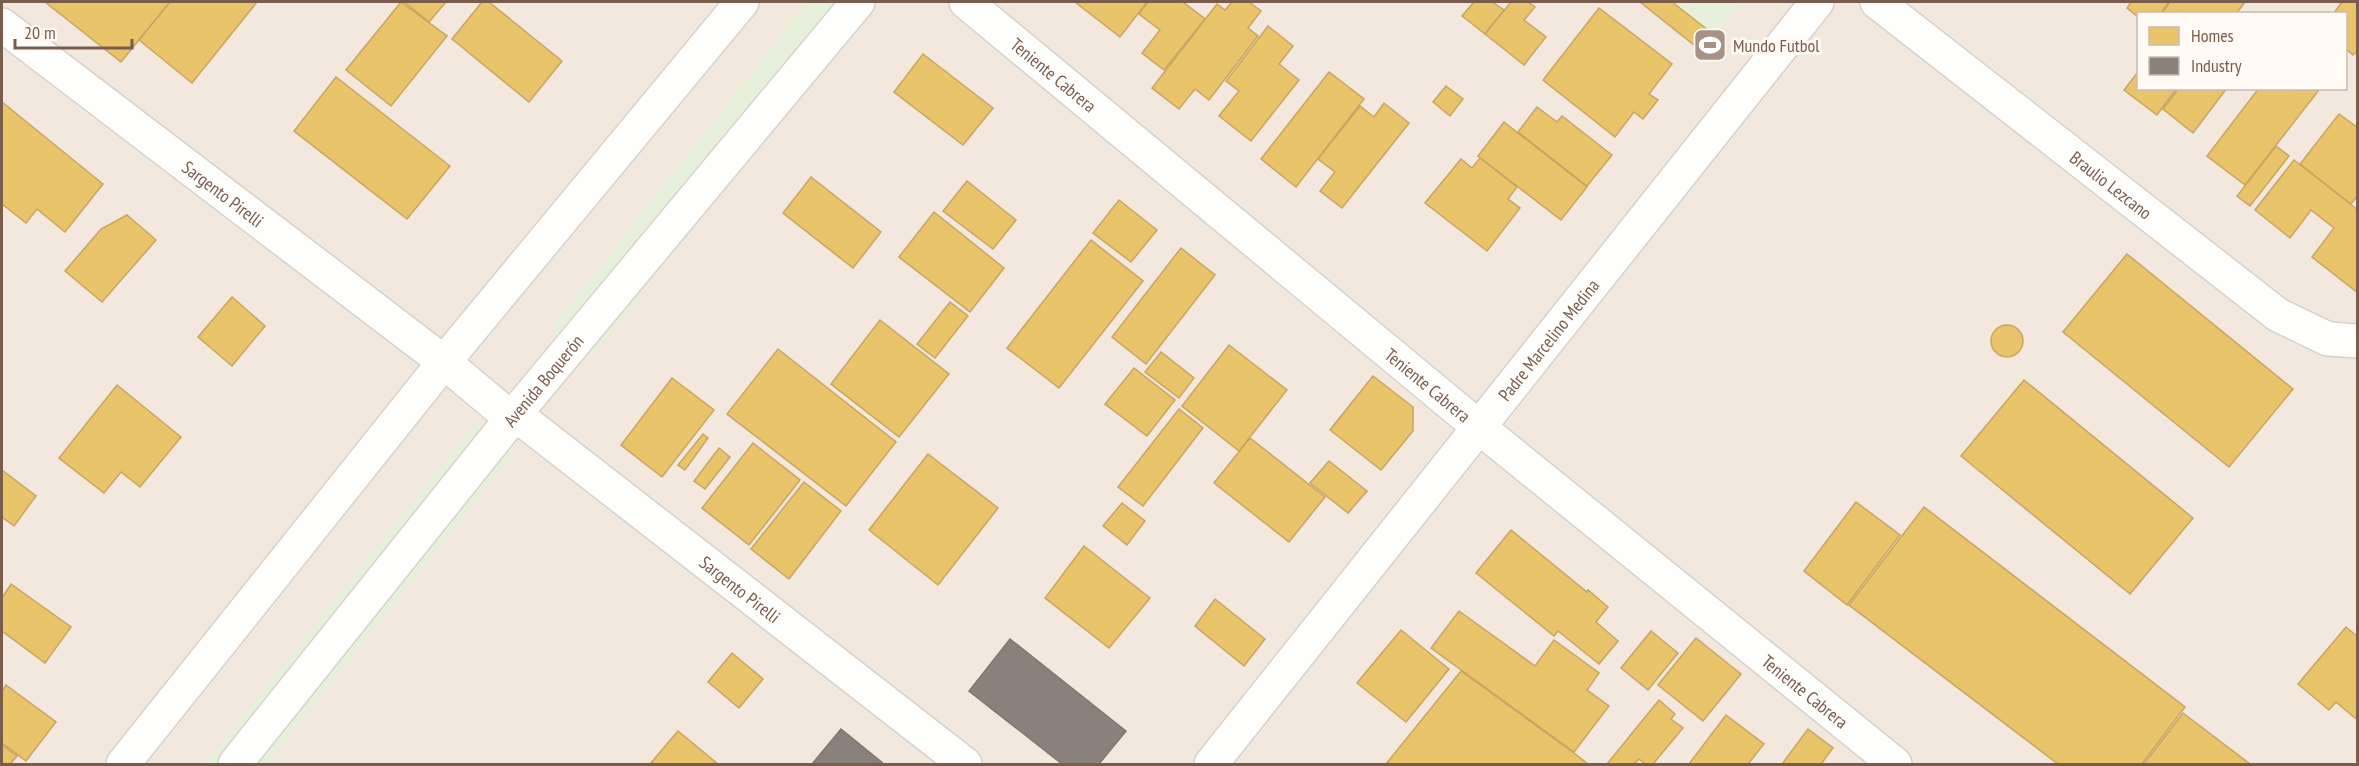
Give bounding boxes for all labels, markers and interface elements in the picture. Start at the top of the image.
scale bar [15,12,132,50]
legend [2137,12,2347,90]
text: 20 m [24,21,56,44]
text: Homes [2191,24,2234,47]
sports icon: Mundo Futbol [1692,27,1728,63]
street label: Teniente Cabrera [1006,33,1101,117]
place label: Mundo Futbol [1733,34,1820,57]
text: Industry [2191,54,2242,77]
street label: Braulio Lezcano [2066,146,2157,224]
street label: Sargento Pirelli [178,155,268,232]
street label: Padre Marcelino Medina [1493,274,1604,405]
street label: Avenida Boquerón [498,330,588,431]
street label: Teniente Cabrera [1380,343,1476,427]
street label: Sargento Pirelli [695,551,785,628]
street label: Teniente Cabrera [1757,649,1853,733]

